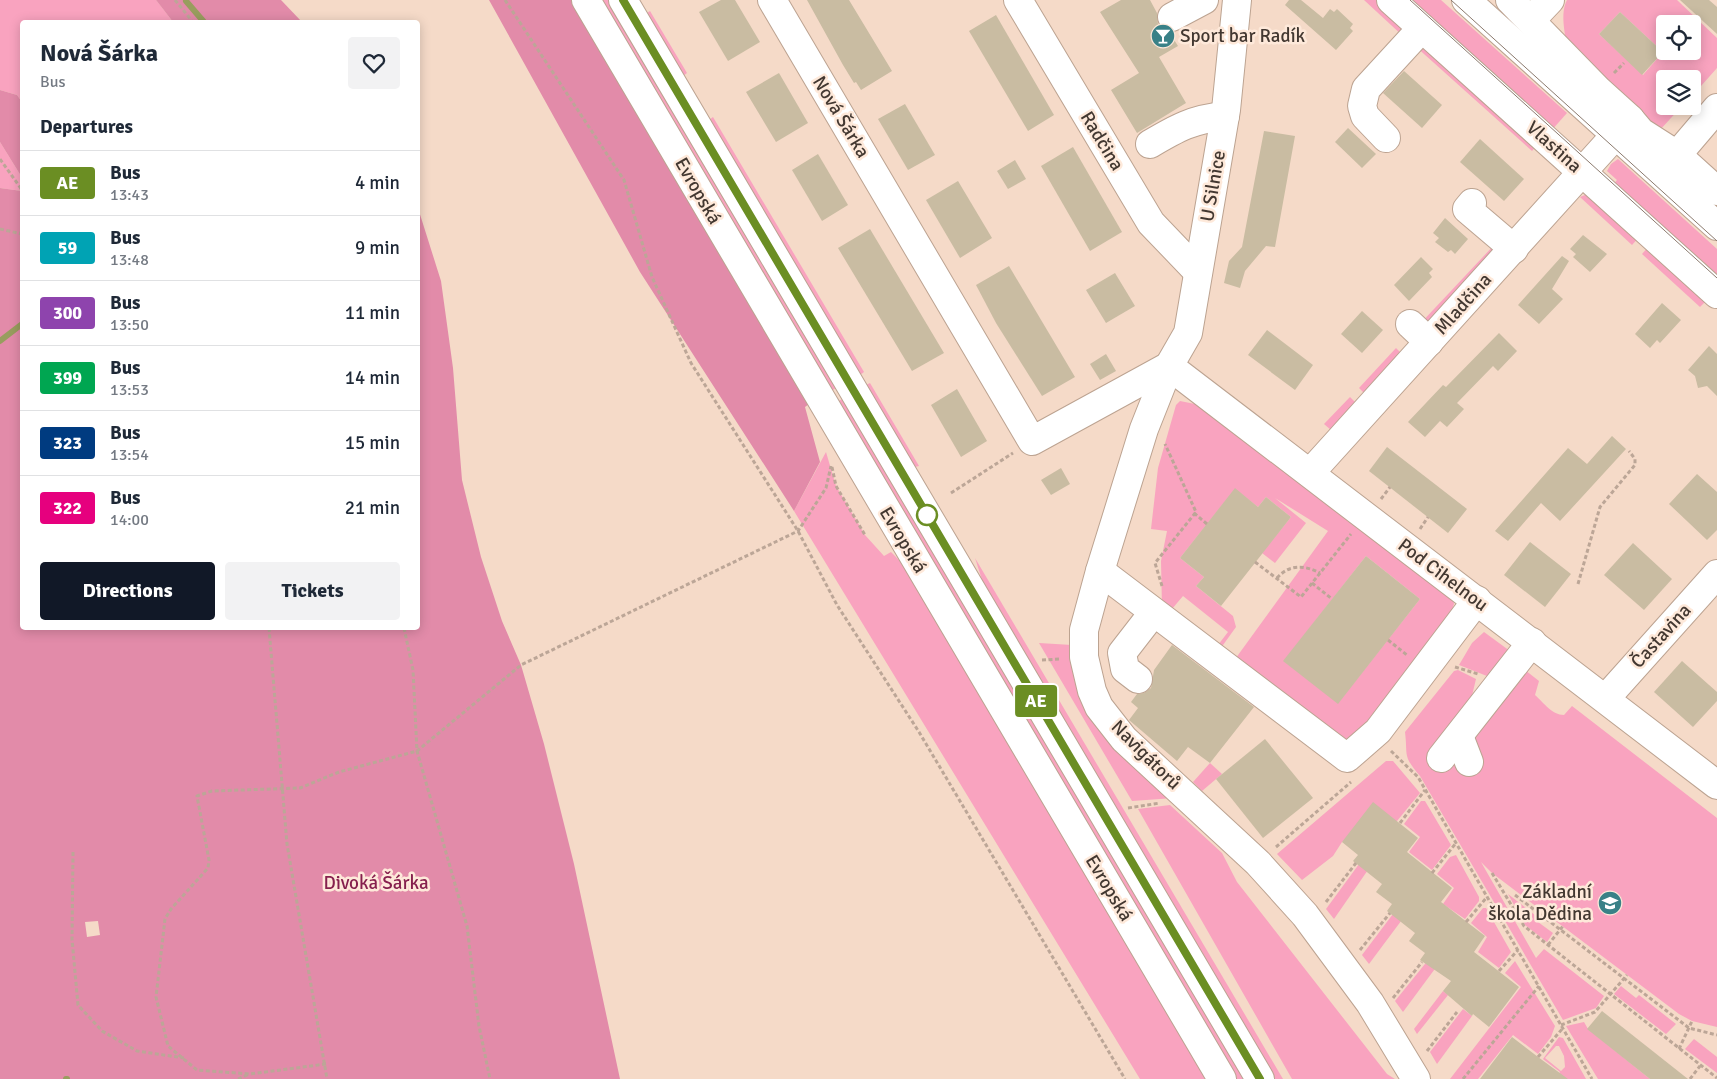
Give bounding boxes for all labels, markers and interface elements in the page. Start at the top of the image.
map controls [1656,15,1701,115]
button: locate [1656,15,1701,60]
bar icon: Sport bar Radík [1150,23,1176,49]
place label: Sport bar Radík [1180,24,1306,48]
button: heart [348,37,400,89]
text: Nová Šárka [40,38,158,68]
button: layers [1656,70,1701,115]
street label: Nová Šárka [807,71,876,162]
text: Bus [40,72,65,92]
street label: Radčina [1075,107,1129,175]
text: Departures [40,115,133,139]
street label: Vlastina [1521,116,1587,178]
street label: U Silnice [1195,148,1231,224]
street label: Evropská [669,153,727,229]
text: Bus [110,161,141,185]
text: 4 min [355,171,400,195]
text: AE [57,172,78,194]
text: 13:43 [110,185,149,205]
text: Bus [110,226,141,250]
text: 9 min [355,236,400,260]
text: 59 [58,237,77,259]
text: 13:48 [110,250,149,270]
street label: Mladčina [1429,268,1497,340]
text: Bus [110,291,141,315]
text: 11 min [345,301,400,325]
text: 300 [53,302,82,324]
text: 13:50 [110,315,149,335]
text: Bus [110,356,141,380]
text: 14 min [345,366,400,390]
text: 399 [53,367,82,389]
text: 13:53 [110,380,149,400]
text: Bus [110,421,141,445]
text: 15 min [345,431,400,455]
text: 323 [53,432,82,454]
text: 13:54 [110,445,149,465]
text: Bus [110,486,141,510]
text: 21 min [345,496,400,520]
text: 322 [53,497,82,519]
street label: Evropská [874,502,932,578]
unlabelled marker [916,504,938,526]
text: 14:00 [110,510,149,530]
street label: Pod Cihelnou [1393,533,1493,617]
button: Directions [40,562,215,620]
button: Tickets [225,562,400,620]
street label: Častavina [1625,598,1696,673]
line badge: AE [1014,685,1058,717]
text: AE [1025,690,1047,712]
street label: Navigátorů [1106,715,1186,795]
street label: Evropská [1080,850,1138,926]
park label: Divoká Šárka [323,870,429,895]
place label: Základní škola Dědina [1488,880,1593,926]
school or university icon: Základní škola Dědina [1597,890,1623,916]

